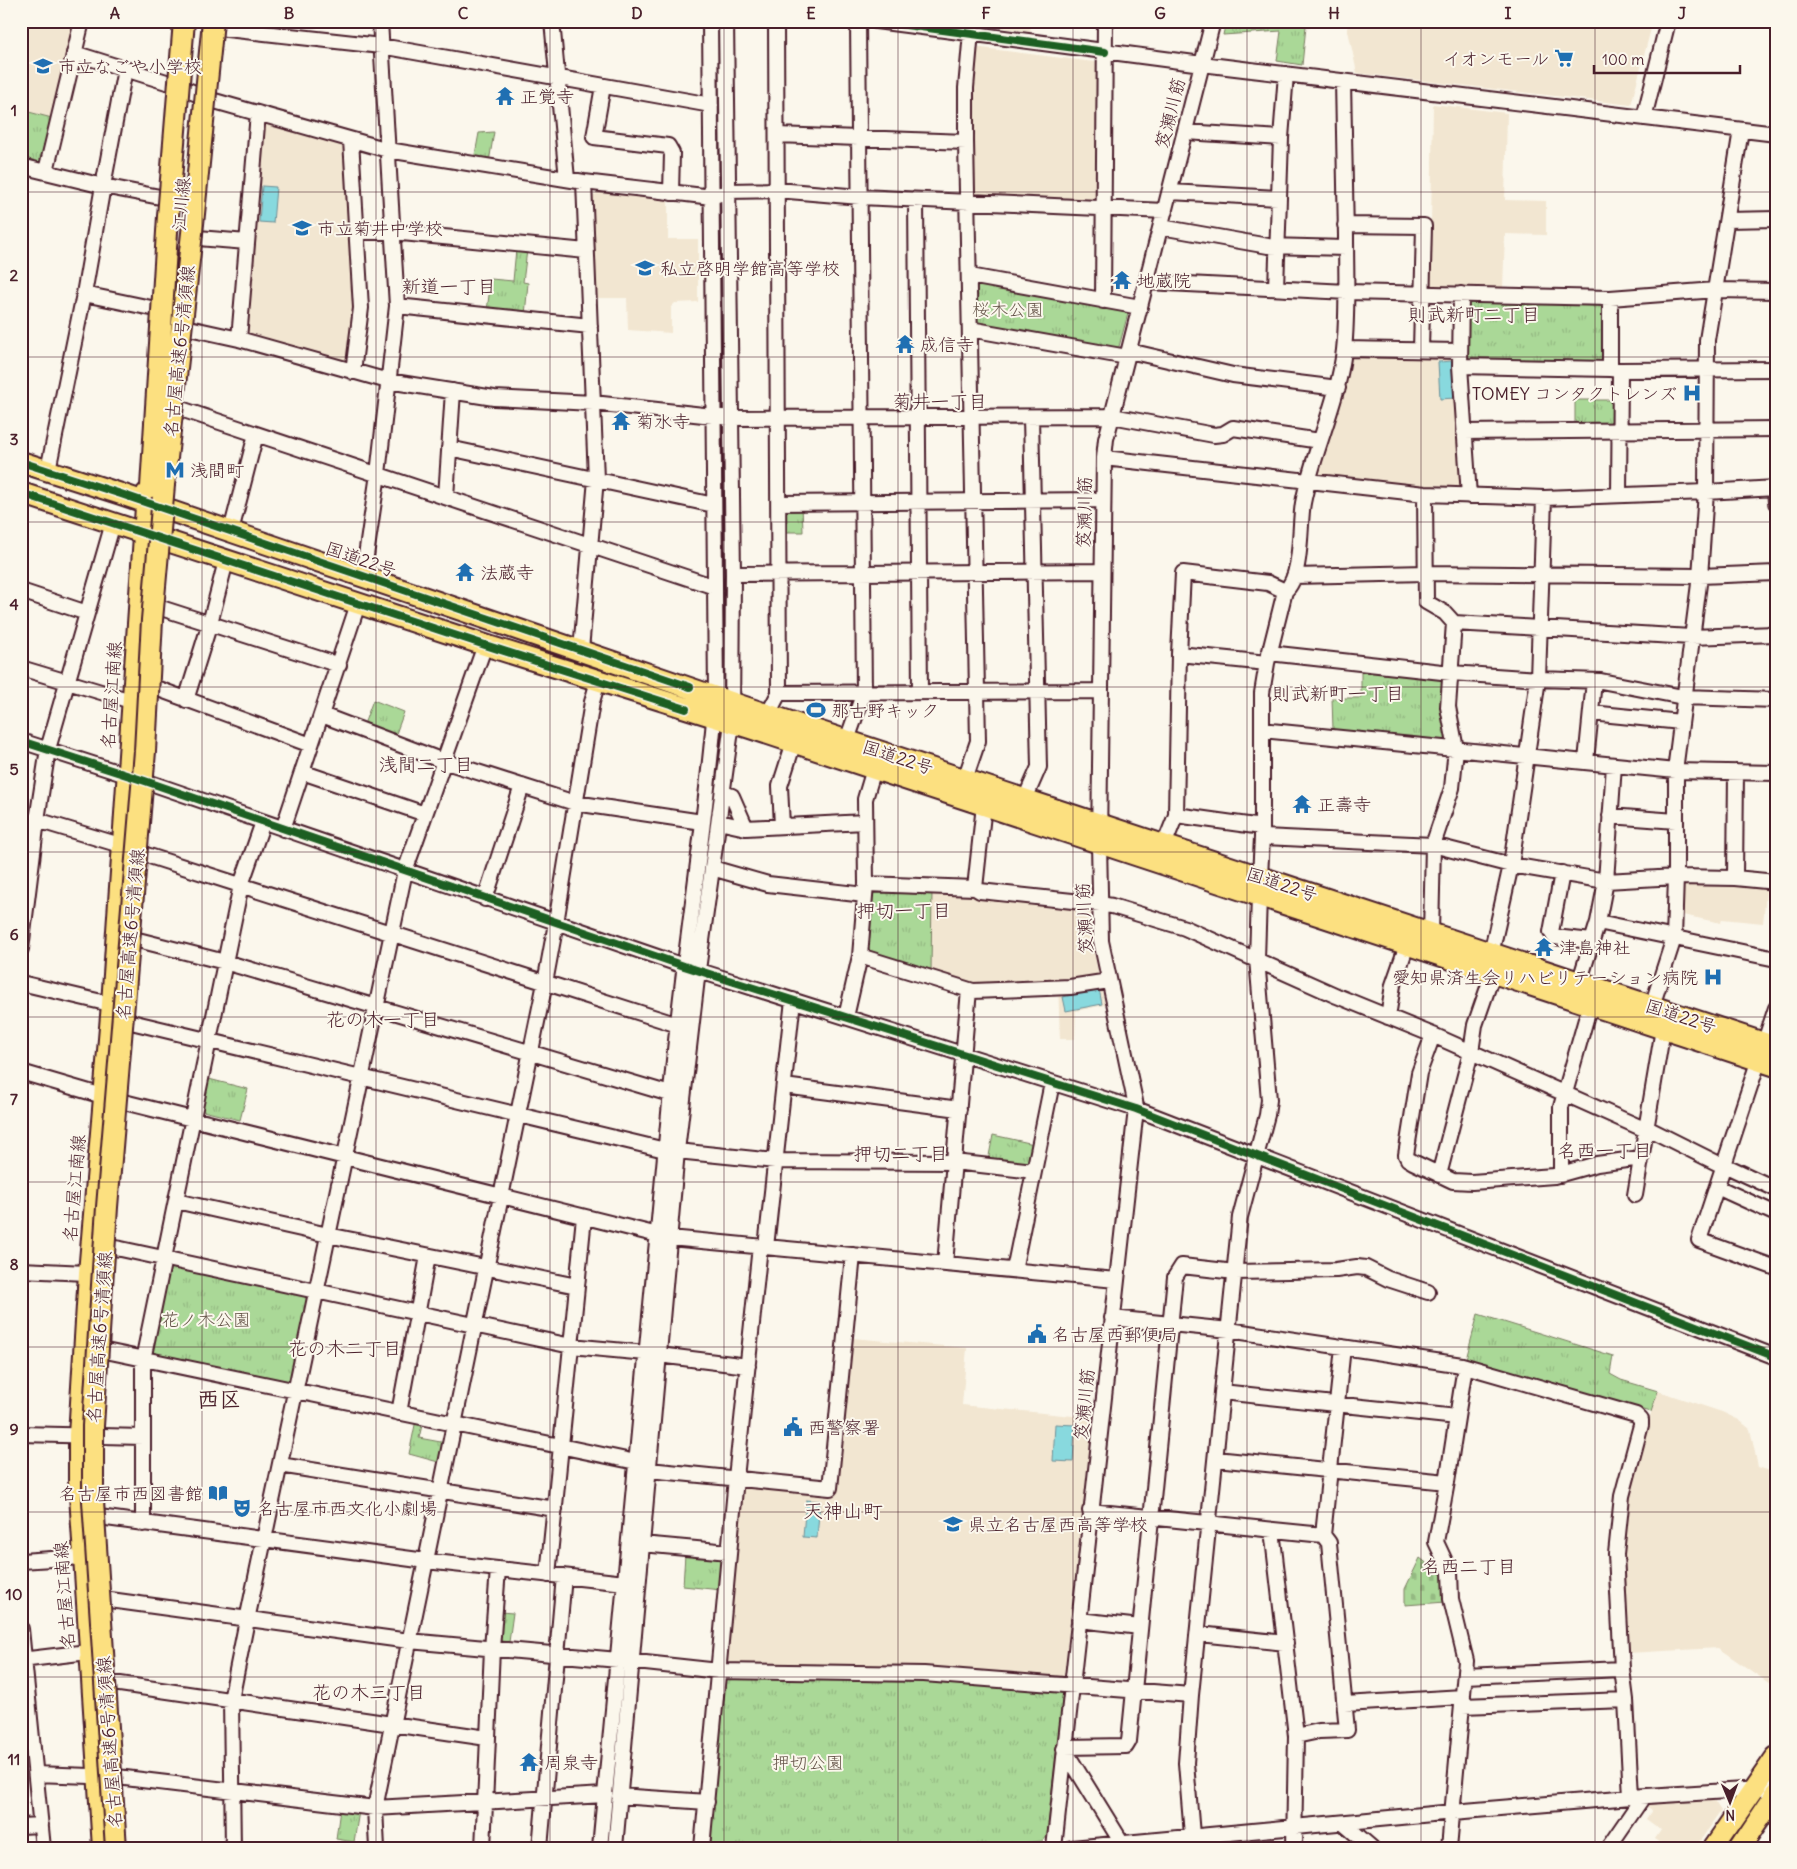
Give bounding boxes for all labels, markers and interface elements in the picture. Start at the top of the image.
text: A [110,3,120,23]
text: B [284,3,295,23]
text: C [458,3,469,23]
text: D [631,3,643,23]
text: E [806,3,816,23]
text: F [981,3,991,23]
text: G [1154,3,1166,23]
text: H [1328,3,1340,23]
text: I [1505,3,1512,23]
text: J [1678,3,1687,23]
scale bar [1594,42,1741,74]
place label: イオンモール [1443,47,1549,70]
supermarket icon: イオンモール [1553,47,1575,69]
text: 100 m [1602,50,1644,69]
school or university icon: 市立なごや小学校 [32,55,54,77]
place label: 市立なごや小学校 [58,55,202,78]
street label: 笈瀬川筋 [1150,75,1190,151]
temple icon: 正覚寺 [494,85,516,107]
place label: 正覚寺 [520,85,574,108]
text: 1 [11,100,17,120]
street label: 江川線 [167,176,195,232]
school or university icon: 市立菊井中学校 [291,217,313,239]
place label: 市立菊井中学校 [317,217,443,240]
school or university icon: 私立啓明学館高等学校 [634,257,656,279]
place label: 私立啓明学館高等学校 [660,257,840,280]
street label: 名古屋高速6号清須線 [159,264,199,438]
text: 2 [10,265,19,285]
temple icon: 地蔵院 [1111,269,1133,291]
place label: 地蔵院 [1137,269,1191,292]
district label: 新道一丁目 [401,274,497,298]
park label: 桜木公園 [972,298,1044,321]
district label: 則武新町二丁目 [1407,302,1541,326]
temple icon: 成信寺 [894,333,916,355]
place label: 成信寺 [920,333,974,356]
place label: TOMEY コンタクトレンズ [1472,382,1677,405]
hospital icon: TOMEY コンタクトレンズ [1681,382,1703,404]
district label: 菊井一丁目 [892,389,988,413]
temple icon: 菊水寺 [610,410,632,432]
place label: 菊水寺 [636,410,690,433]
text: 3 [9,429,19,449]
metro station icon: 浅間町 [164,459,186,481]
place label: 浅間町 [190,459,244,482]
street label: 笈瀬川筋 [1072,476,1096,548]
street label: 国道22号 [322,536,400,582]
temple icon: 法蔵寺 [454,561,476,583]
place label: 法蔵寺 [480,561,534,584]
text: 4 [9,594,19,614]
street label: 名古屋江南線 [96,640,126,750]
district label: 則武新町一丁目 [1271,681,1405,705]
sports icon: 那古野キック [805,699,827,721]
place label: 那古野キック [831,699,939,722]
street label: 国道22号 [859,735,937,779]
district label: 浅間二丁目 [378,752,474,776]
text: 5 [9,759,19,779]
temple icon: 正壽寺 [1291,793,1313,815]
place label: 正壽寺 [1317,793,1371,816]
street label: 名古屋高速6号清須線 [111,847,149,1021]
street label: 国道22号 [1243,862,1321,906]
street label: 笈瀬川筋 [1071,881,1097,955]
district label: 押切一丁目 [856,898,952,922]
text: 6 [9,924,19,944]
temple icon: 津島神社 [1533,936,1555,958]
place label: 津島神社 [1559,936,1631,959]
place label: 愛知県済生会リハビリテーション病院 [1392,966,1698,989]
hospital icon: 愛知県済生会リハビリテーション病院 [1702,966,1724,988]
street label: 国道22号 [1642,994,1720,1038]
district label: 花の木一丁目 [326,1007,440,1031]
text: 7 [10,1089,18,1109]
street label: 名古屋江南線 [58,1133,90,1243]
district label: 名西一丁目 [1557,1138,1653,1162]
district label: 押切二丁目 [853,1141,949,1165]
street label: 名古屋高速6号清須線 [82,1250,116,1424]
text: 8 [9,1254,19,1274]
park label: 花ノ木公園 [161,1308,251,1331]
public building icon: 名古屋西郵便局 [1026,1323,1048,1345]
place label: 名古屋西郵便局 [1052,1323,1178,1346]
district label: 花の木二丁目 [288,1336,402,1360]
street label: 笈瀬川筋 [1069,1367,1099,1441]
district label: 西区 [197,1385,241,1413]
public building icon: 西警察署 [782,1416,804,1438]
place label: 西警察署 [808,1416,880,1439]
text: 9 [9,1419,19,1439]
place label: 名古屋市西図書館 [59,1482,203,1505]
library icon: 名古屋市西図書館 [207,1482,229,1504]
theatre icon: 名古屋市西文化小劇場 [231,1497,253,1519]
place label: 名古屋市西文化小劇場 [257,1497,437,1520]
district label: 天神山町 [803,1498,883,1523]
school or university icon: 県立名古屋西高等学校 [942,1513,964,1535]
place label: 県立名古屋西高等学校 [968,1513,1148,1536]
street label: 名古屋江南線 [49,1540,79,1650]
district label: 名西二丁目 [1421,1554,1517,1578]
text: 10 [6,1584,22,1604]
street label: 名古屋高速6号清須線 [92,1655,126,1829]
district label: 花の木三丁目 [312,1680,426,1704]
text: 11 [8,1749,20,1769]
temple icon: 周泉寺 [518,1751,540,1773]
place label: 周泉寺 [544,1751,598,1774]
park label: 押切公園 [772,1751,844,1774]
north arrow [1704,1776,1754,1826]
text: N [1725,1806,1735,1824]

